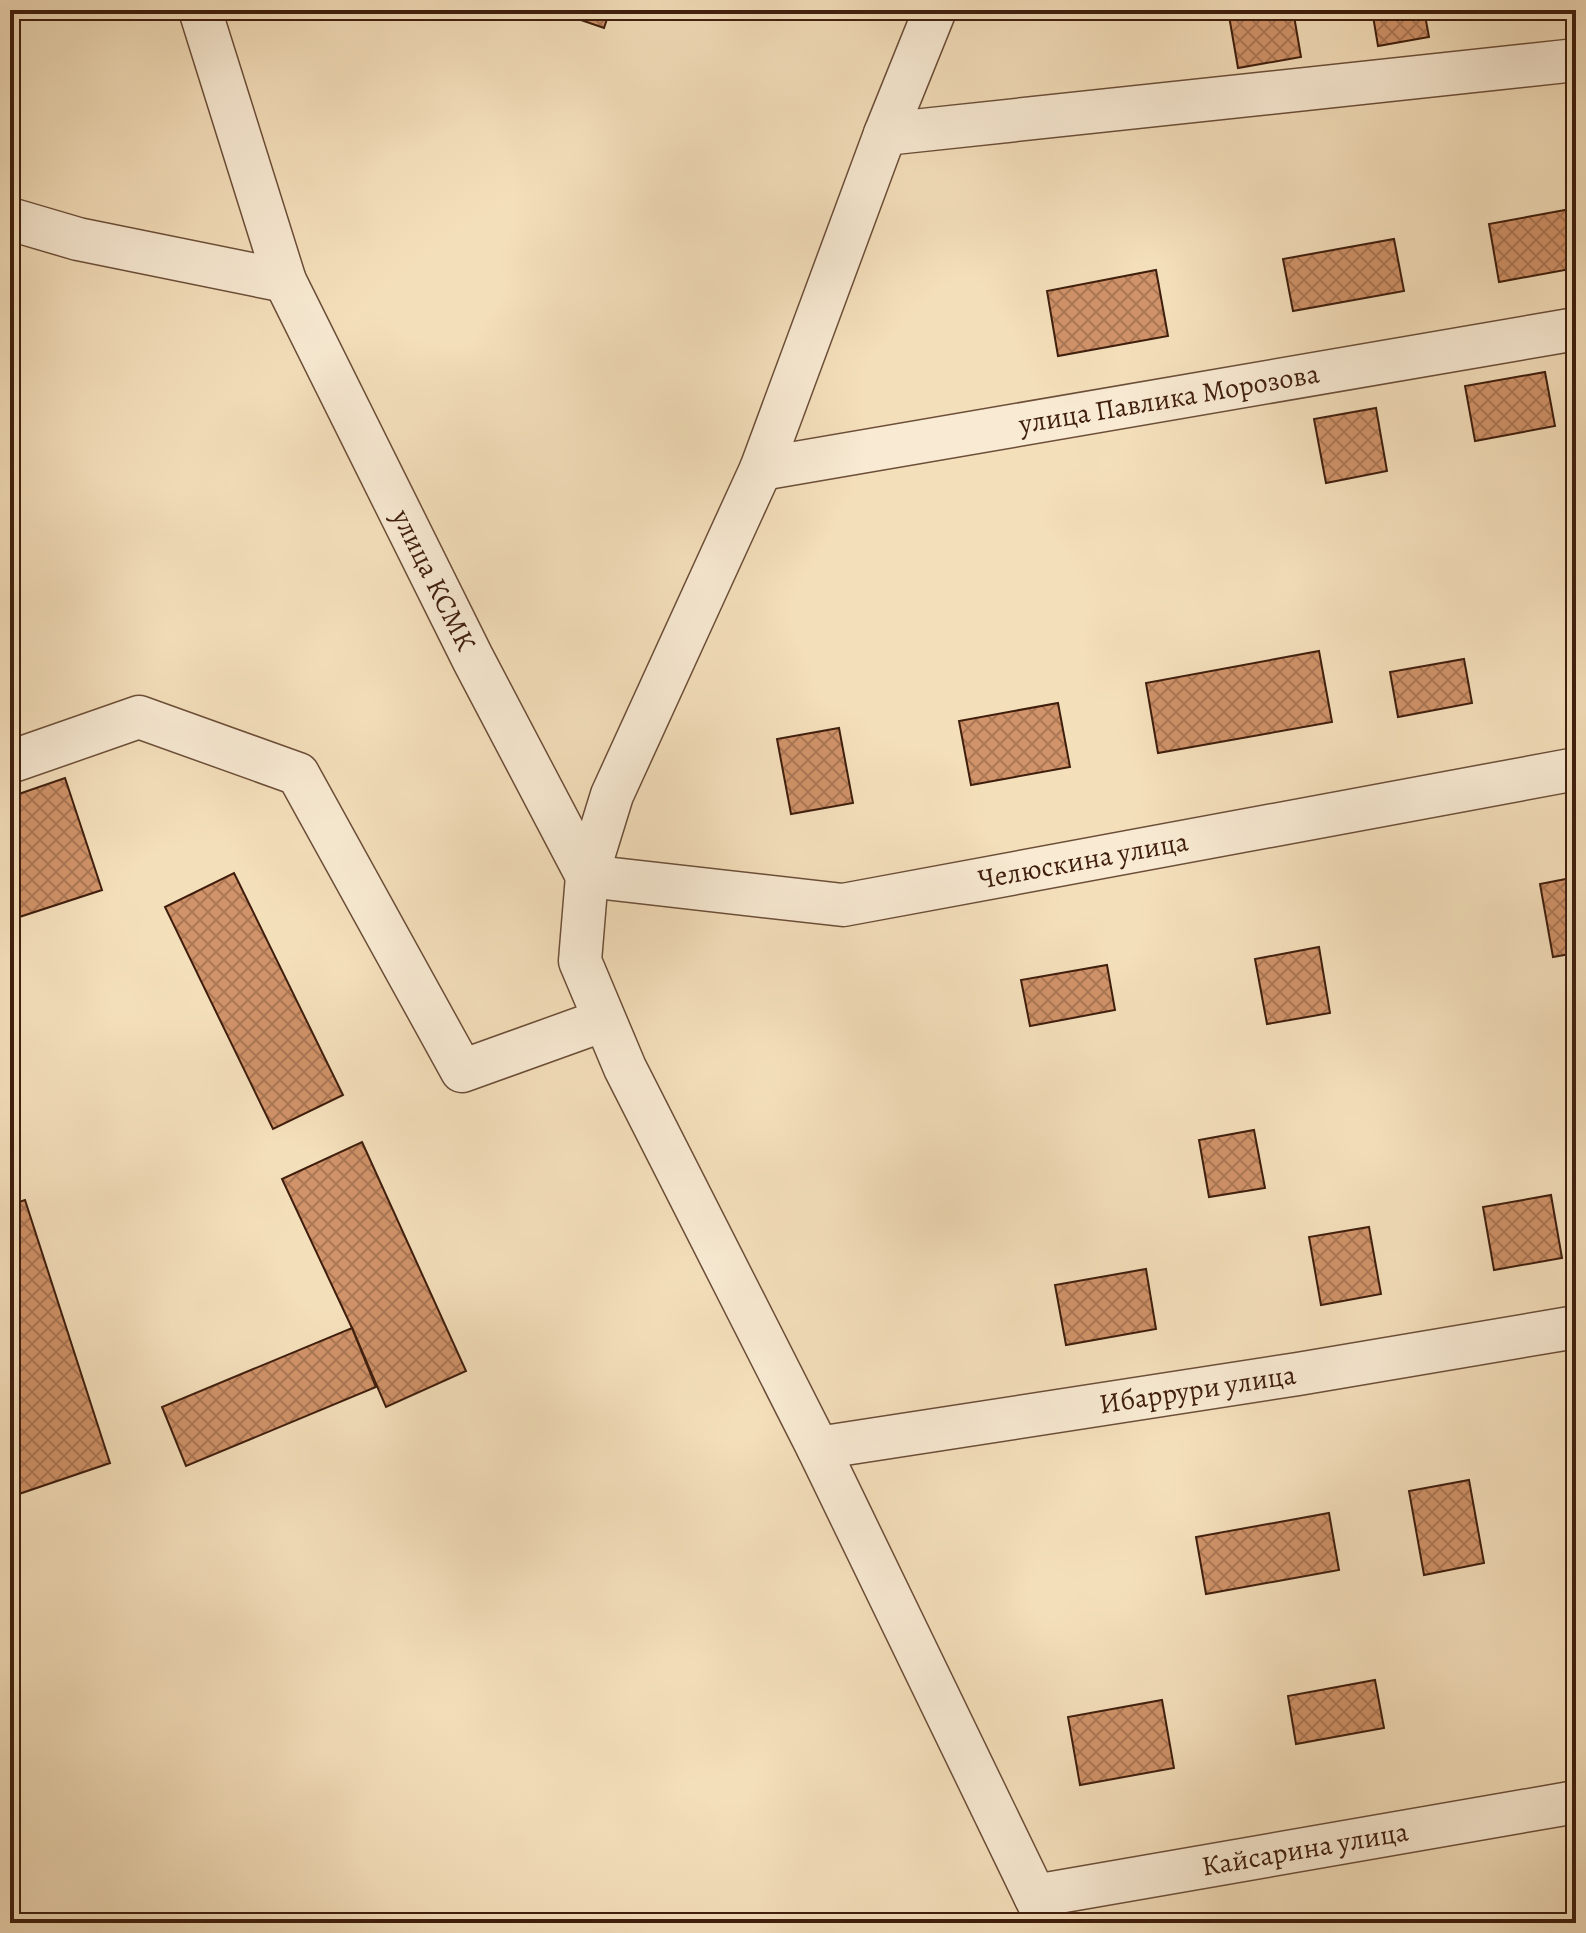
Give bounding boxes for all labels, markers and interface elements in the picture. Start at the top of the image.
street label: улица Павлика Морозова [1015,354,1322,444]
street label: улица КСМК [382,502,485,657]
street label: Челюскина улица [975,822,1191,899]
street label: Ибаррури улица [1096,1356,1299,1423]
street label: Кайсарина улица [1199,1812,1411,1886]

